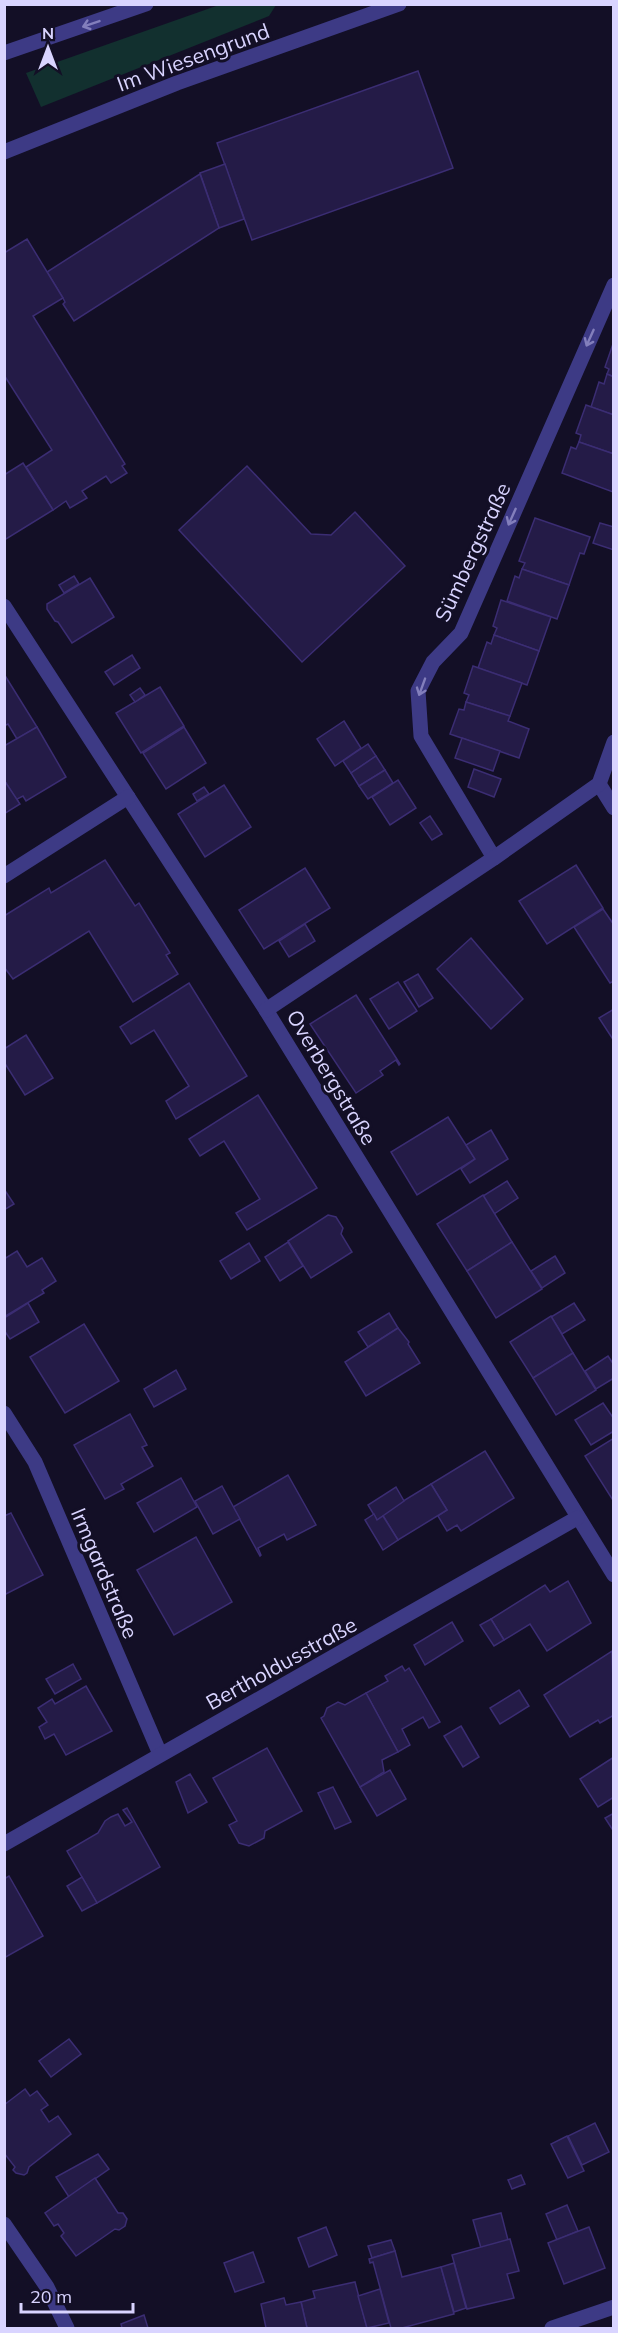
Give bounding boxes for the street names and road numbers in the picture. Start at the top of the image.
street label: Im Wiesengrund [113,17,273,97]
street label: Sümbergstraße [428,478,516,626]
street label: Overbergstraße [281,1005,383,1149]
street label: Irmgardstraße [66,1504,144,1642]
street label: Bertholdusstraße [201,1611,361,1715]

